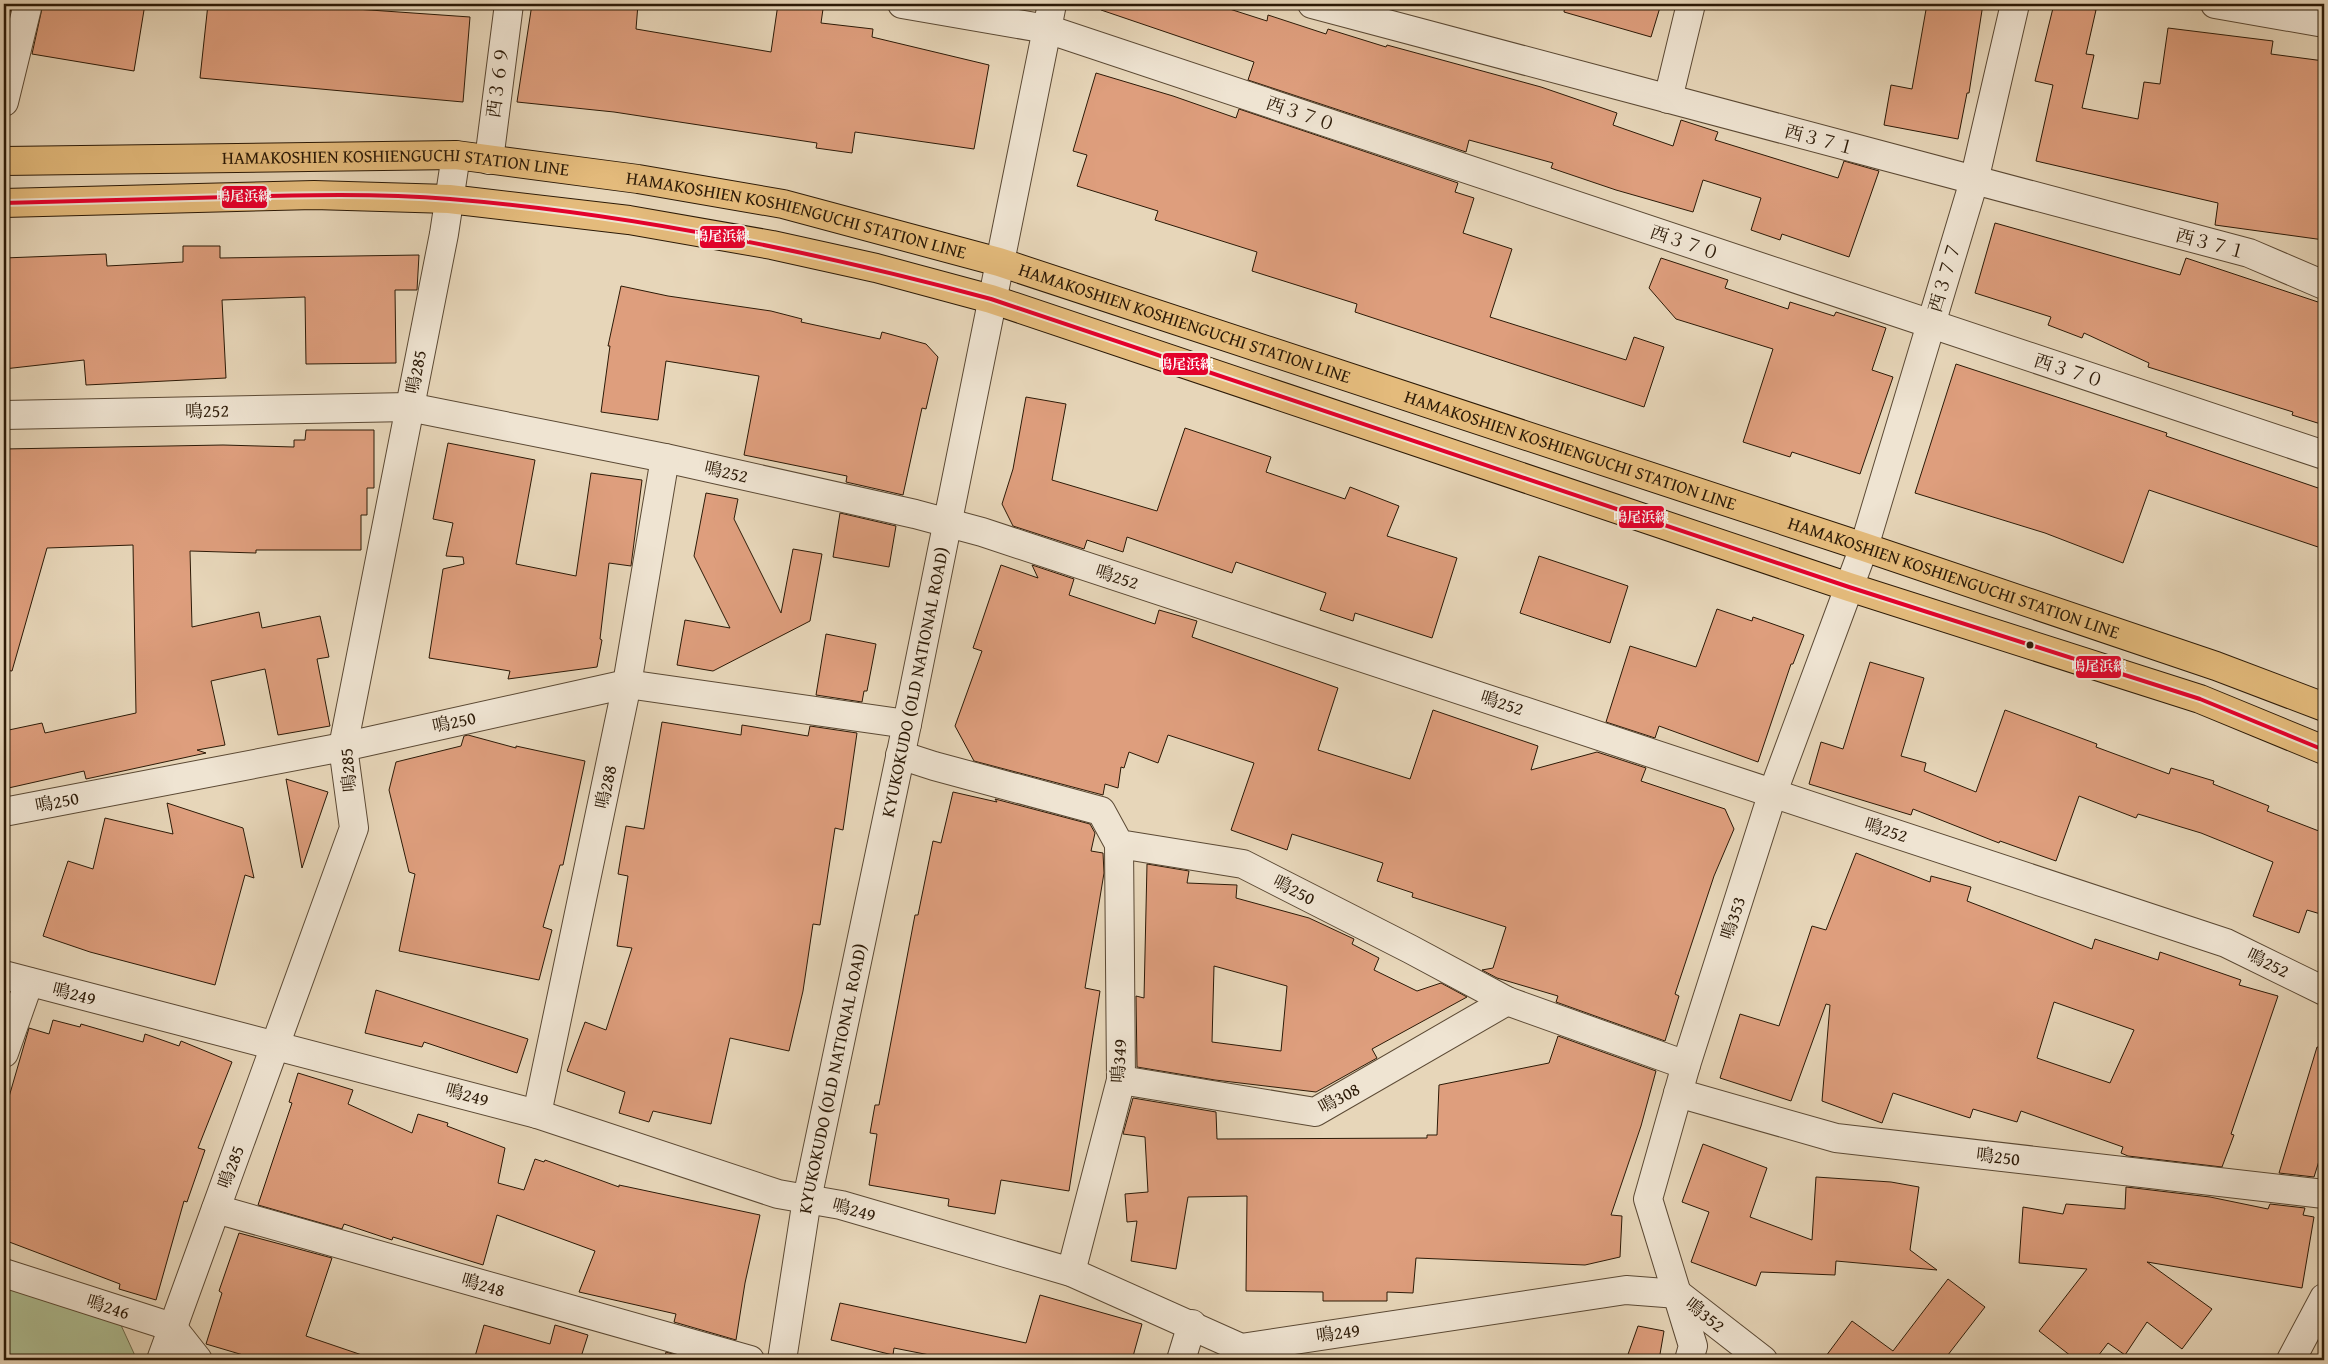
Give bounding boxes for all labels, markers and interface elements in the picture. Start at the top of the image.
street label: 西３６９ [479,44,516,119]
street label: 西３７０ [1263,89,1340,138]
street label: 西３７１ [1782,117,1858,162]
street label: HAMAKOSHIEN KOSHIENGUCHI STATION LINE [222,141,571,183]
street label: HAMAKOSHIEN KOSHIENGUCHI STATION LINE [625,164,970,266]
line badge: 鳴尾浜線 [221,185,268,209]
text: 鳴尾浜線 [216,186,272,206]
street label: 西３７０ [1647,218,1724,267]
street label: 西３７１ [2173,221,2249,266]
line badge: 鳴尾浜線 [699,225,746,249]
text: 鳴尾浜線 [694,226,750,246]
street label: 西３７７ [1921,238,1968,315]
street label: HAMAKOSHIEN KOSHIENGUCHI STATION LINE [1015,255,1355,390]
street label: 西３７０ [2031,347,2108,394]
street label: 鳴285 [398,348,433,396]
line badge: 鳴尾浜線 [1162,352,1209,376]
text: 鳴尾浜線 [1158,354,1214,374]
street label: HAMAKOSHIEN KOSHIENGUCHI STATION LINE [1401,382,1740,517]
street label: 鳴252 [185,397,229,424]
street label: 鳴252 [702,453,751,490]
line badge: 鳴尾浜線 [1618,505,1665,529]
text: 鳴尾浜線 [1613,507,1669,527]
street label: HAMAKOSHIEN KOSHIENGUCHI STATION LINE [1785,509,2123,645]
street label: KYUKOKUDO (OLD NATIONAL ROAD) [874,544,955,820]
street label: 鳴252 [1092,557,1142,596]
unlabelled marker [2025,640,2035,650]
line badge: 鳴尾浜線 [2075,655,2122,679]
text: 鳴尾浜線 [2071,656,2127,676]
street label: 鳴252 [1477,683,1527,722]
street label: 鳴250 [430,704,479,739]
street label: 鳴285 [332,747,363,793]
street label: 鳴288 [588,763,623,811]
street label: 鳴250 [33,784,81,819]
street label: 鳴252 [1861,810,1911,849]
street label: 鳴250 [1268,868,1320,912]
street label: 鳴353 [1713,893,1752,943]
street label: KYUKOKUDO (OLD NATIONAL ROAD) [791,941,873,1216]
street label: 鳴252 [2243,941,2294,984]
street label: 鳴249 [50,975,99,1012]
street label: 鳴349 [1104,1038,1133,1084]
street label: 鳴308 [1313,1075,1365,1120]
street label: 鳴249 [442,1076,492,1113]
street label: 鳴250 [1975,1140,2022,1173]
street label: 鳴285 [210,1142,251,1192]
street label: 鳴249 [829,1191,879,1228]
street label: 鳴248 [458,1265,508,1304]
street label: 鳴246 [83,1287,133,1326]
street label: 鳴352 [1680,1290,1731,1339]
street label: 鳴249 [1314,1316,1362,1349]

